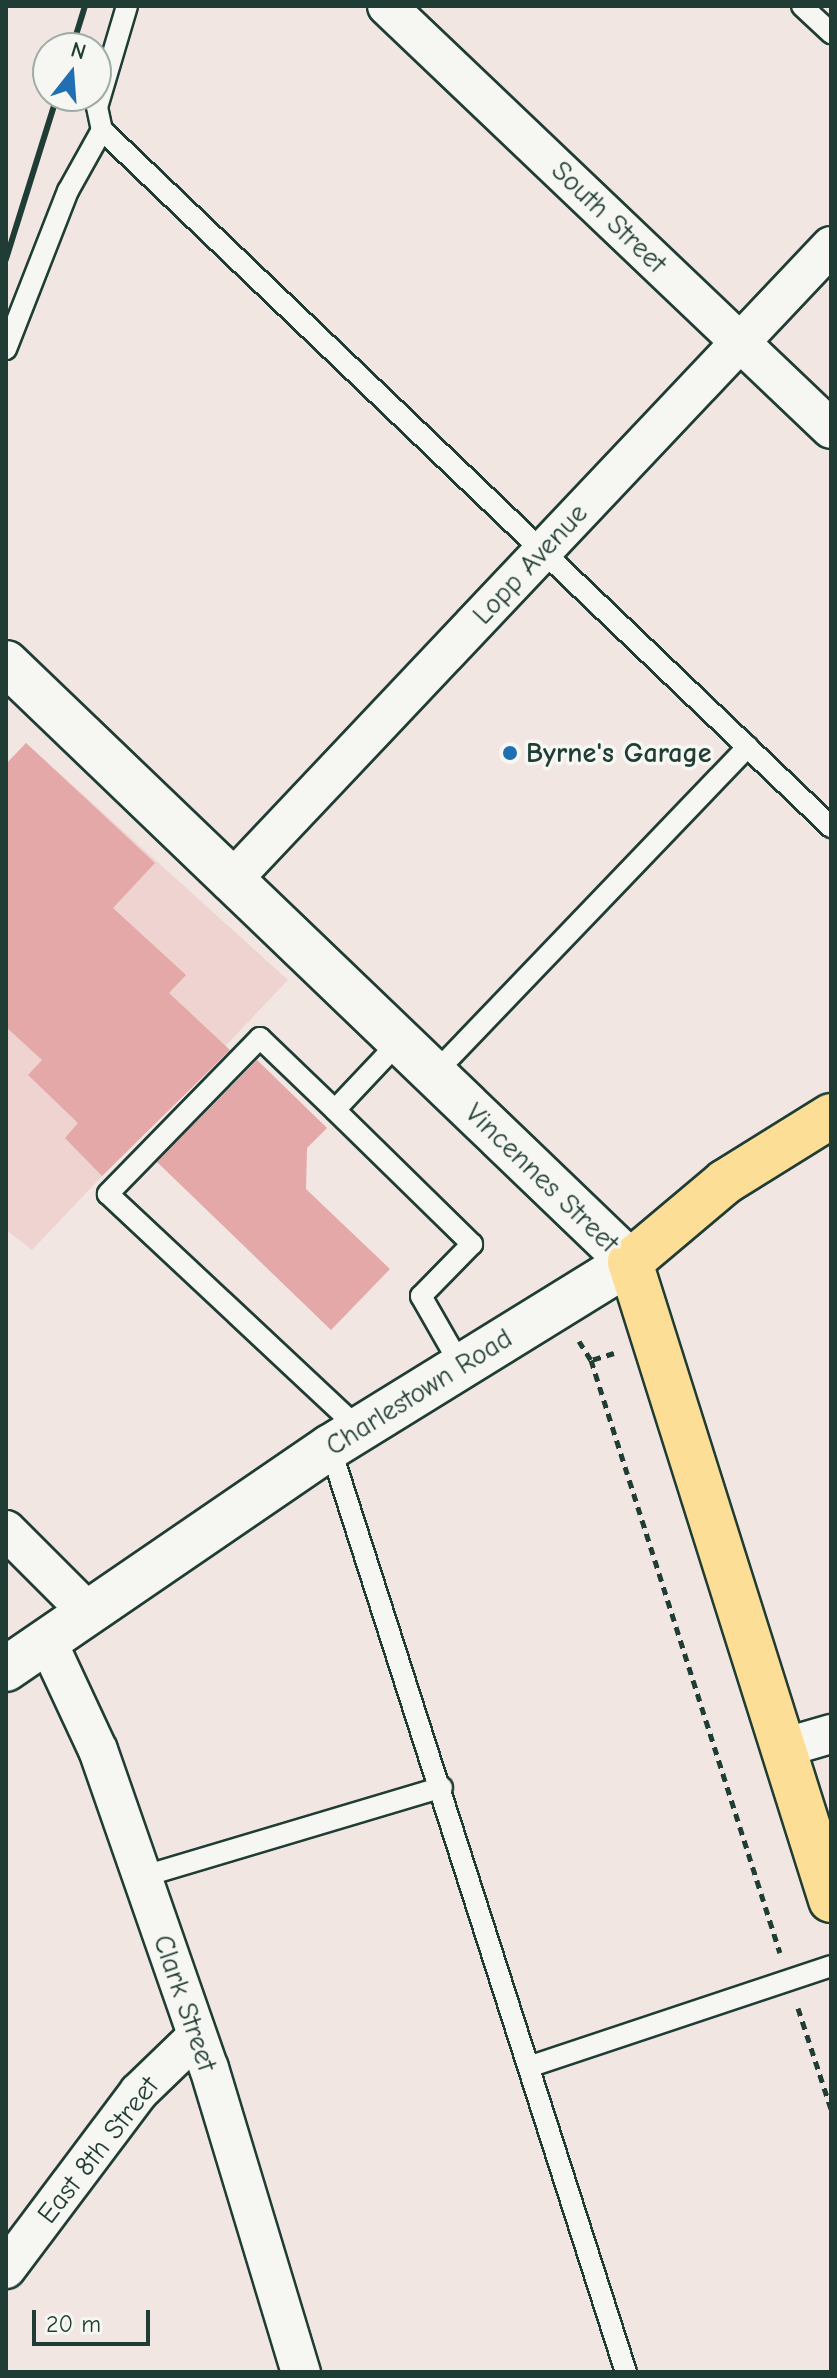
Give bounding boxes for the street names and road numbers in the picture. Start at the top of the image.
street label: South Street [544,154,674,280]
street label: Lopp Avenue [466,497,594,631]
street label: Vincennes Street [458,1096,626,1260]
street label: Charlestown Road [320,1321,518,1463]
street label: Clark Street [146,1930,224,2076]
street label: East 8th Street [30,2070,166,2230]

